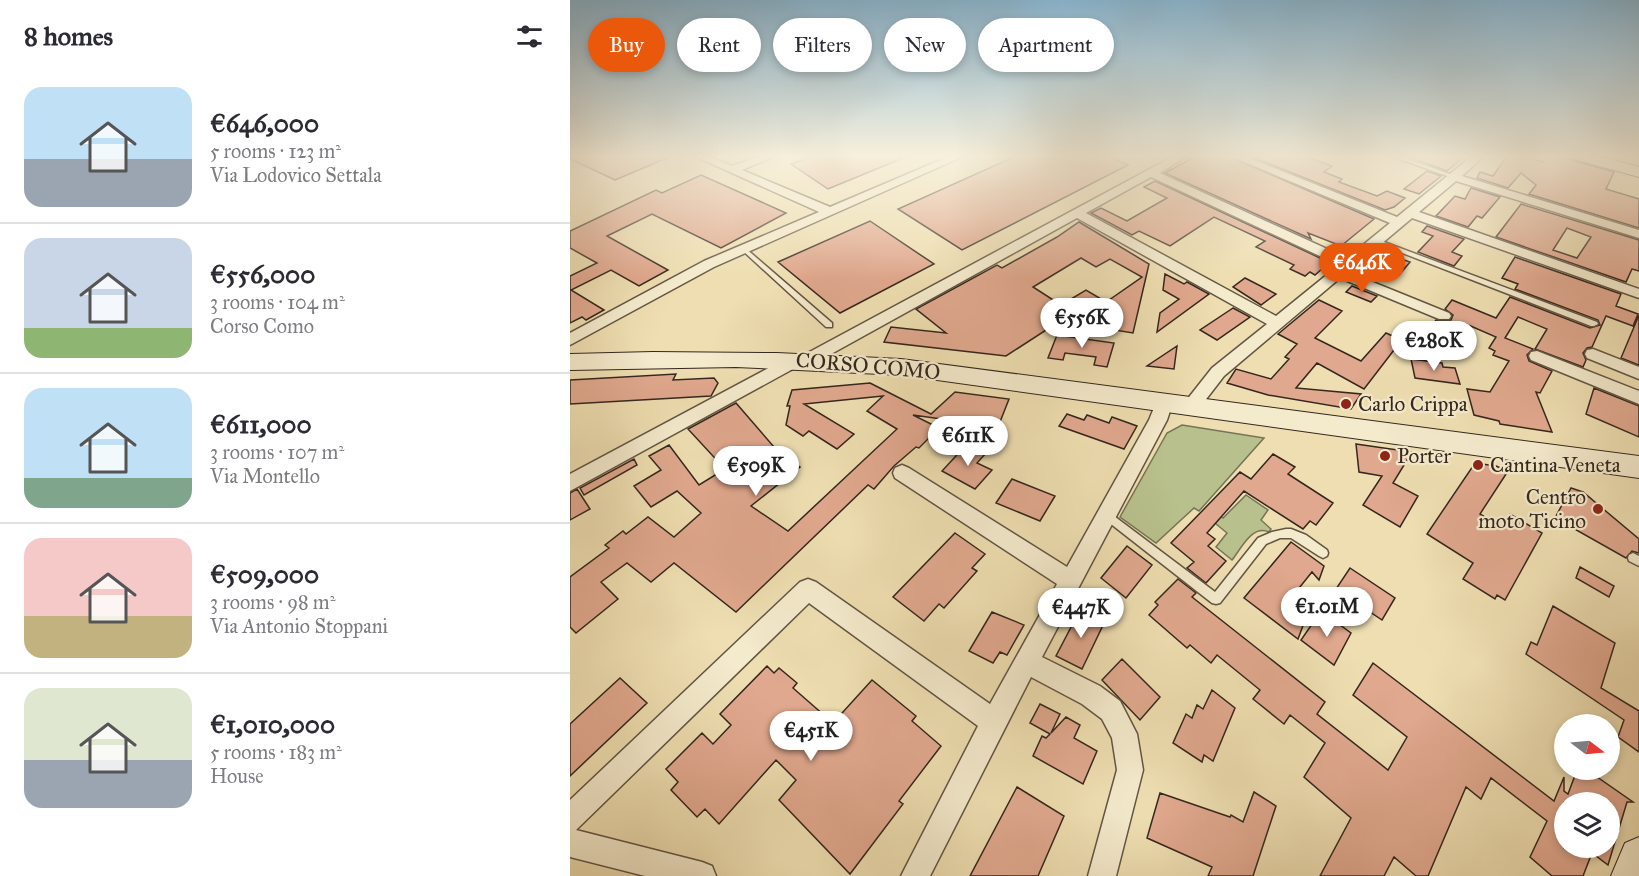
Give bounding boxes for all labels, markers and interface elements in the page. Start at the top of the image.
chip: Buy [588,18,665,72]
chip: Rent [677,18,761,72]
chip: Filters [773,18,872,72]
chip: New [884,18,966,72]
chip: Apartment [978,18,1114,72]
text: 8 homes [24,20,113,52]
icon: filters [513,20,546,53]
text: €646,000 [210,107,319,139]
icon: home [72,111,144,183]
text: 5 rooms · 123 m² [210,139,341,163]
text: Via Lodovico Settala [210,163,382,187]
pin: €646K [1320,243,1404,294]
text: €646K [1333,250,1391,274]
text: €556,000 [210,258,315,290]
icon: home [72,262,144,334]
text: 3 rooms · 104 m² [210,290,345,314]
pin: €556K [1040,298,1124,349]
text: €556K [1054,305,1110,329]
text: Corso Como [210,314,314,338]
pin: €280K [1392,321,1476,372]
text: €280K [1405,328,1463,352]
street label: CORSO COMO [795,347,941,385]
place label: Carlo Crippa [1358,391,1468,417]
marker: Carlo Crippa [1339,397,1353,411]
text: €611,000 [210,408,312,440]
icon: home [72,412,144,484]
pin: €611K [926,416,1010,467]
text: €611K [942,423,994,447]
text: 3 rooms · 107 m² [210,440,344,464]
place label: Porter [1397,443,1451,469]
pin: €509K [714,446,798,497]
marker: Porter [1378,449,1392,463]
place label: Cantina Veneta [1490,452,1621,478]
text: €509K [727,453,785,477]
marker: Cantina Veneta [1471,458,1485,472]
text: Via Montello [210,464,320,488]
place label: Centro moto Ticino [1478,484,1586,534]
marker: Centro moto Ticino [1591,502,1605,516]
text: €509,000 [210,558,319,590]
icon: home [72,562,144,634]
pin: €1.01M [1278,587,1376,638]
pin: €447K [1039,588,1123,639]
text: 3 rooms · 98 m² [210,590,335,614]
text: €1.01M [1295,594,1359,618]
text: €447K [1052,595,1110,619]
text: Via Antonio Stoppani [210,614,388,638]
text: €1,010,000 [210,708,335,740]
pin: €451K [769,711,853,762]
icon: home [72,712,144,784]
north arrow [1554,714,1620,780]
map controls [1554,714,1620,858]
text: €451K [784,718,838,742]
text: 5 rooms · 183 m² [210,740,342,764]
text: House [210,764,264,788]
button: layers [1554,792,1620,858]

